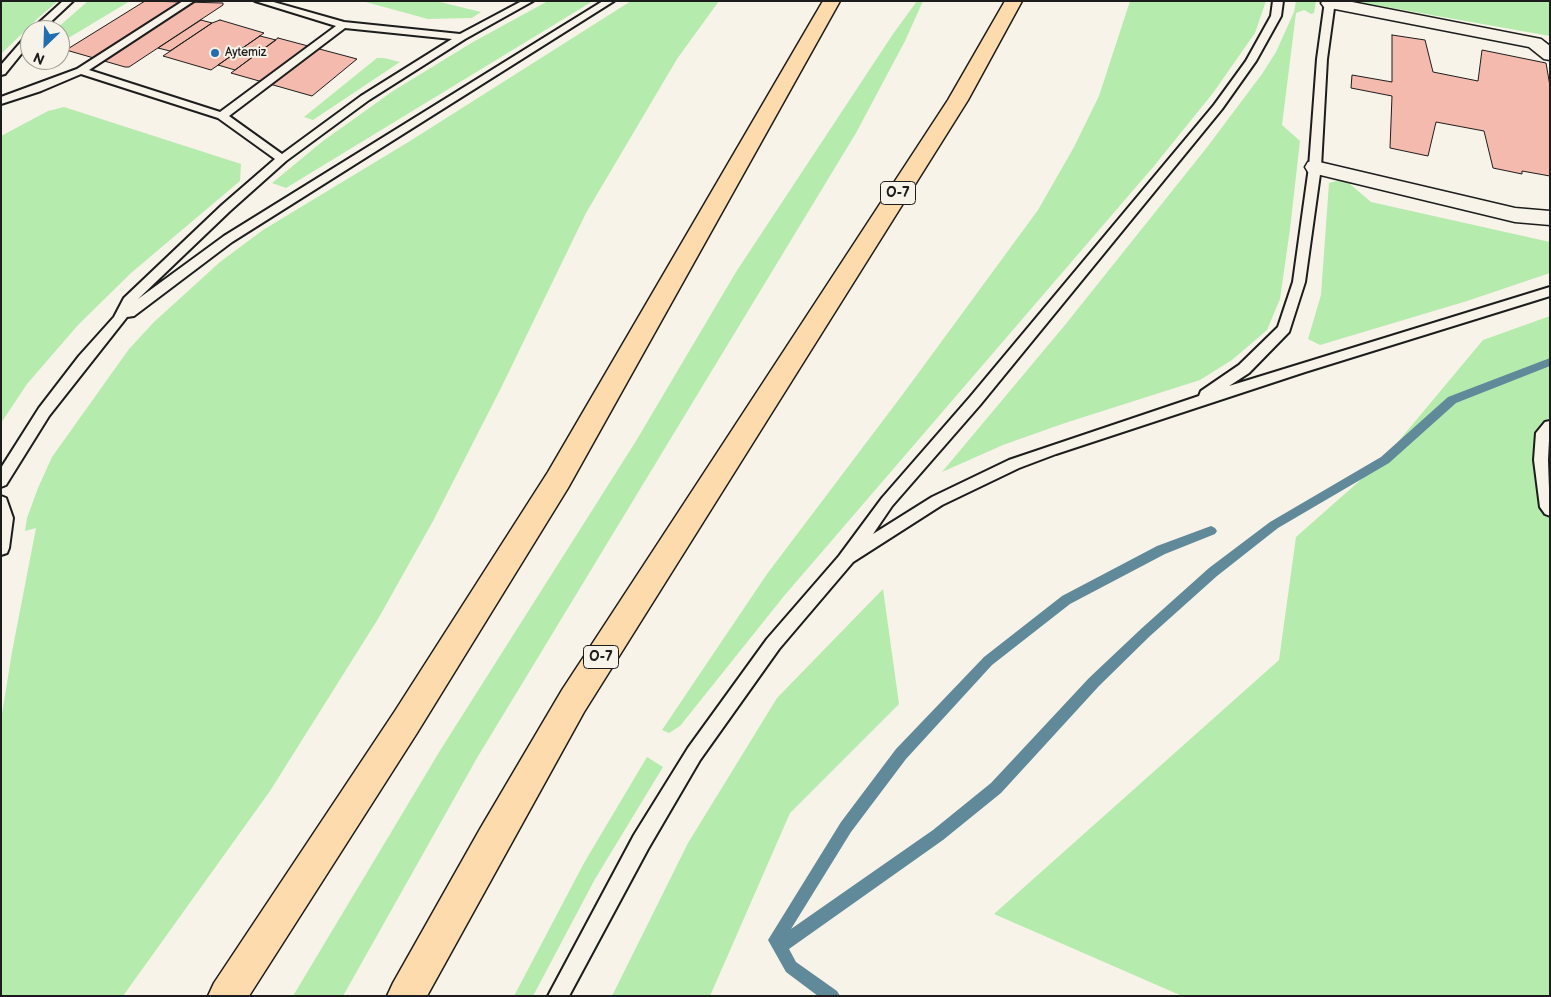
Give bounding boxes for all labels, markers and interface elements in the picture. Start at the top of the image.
north arrow [20,20,70,70]
place label: Aytemiz [225,46,266,60]
marker: Aytemiz [209,47,221,59]
text: N [31,48,47,68]
road number: O-7 [880,182,916,204]
road number: O-7 [584,646,618,669]

